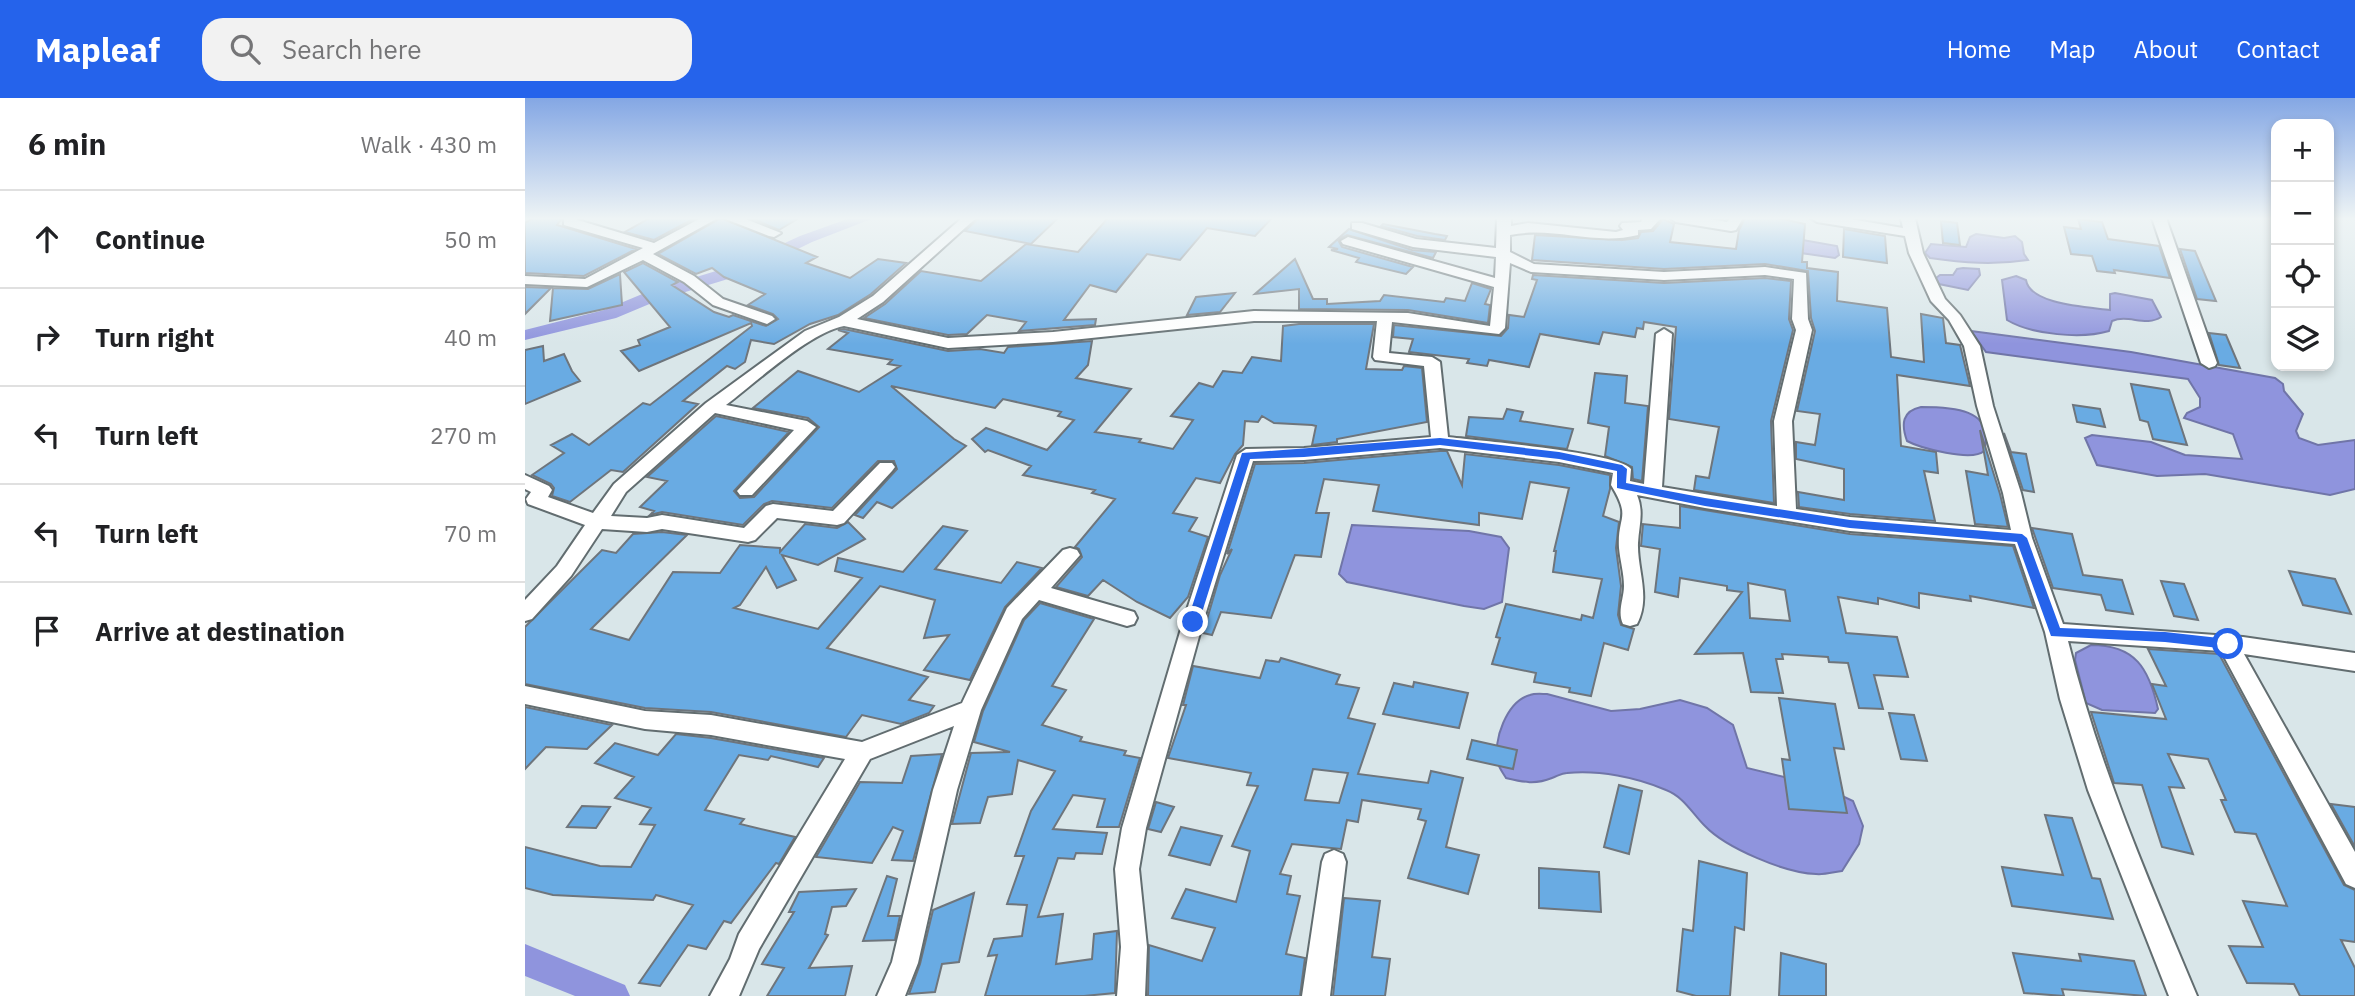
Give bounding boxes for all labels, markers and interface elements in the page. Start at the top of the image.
search box [202,18,692,81]
text: Mapleaf [35,28,160,71]
icon: search [226,30,264,68]
text: Search here [282,32,422,66]
text: Home [1947,33,2011,65]
text: Map [2049,33,2095,65]
text: About [2133,33,2198,65]
text: Contact [2236,33,2320,65]
map controls [2271,119,2334,371]
button: + [2271,119,2334,182]
text: 6 min [28,124,106,163]
text: Walk · 430 m [361,129,497,159]
button: − [2271,182,2334,245]
icon: ahead [28,220,66,258]
text: Continue [95,222,205,256]
text: 50 m [444,224,497,254]
button: locate [2271,245,2334,308]
button: layers [2271,308,2334,371]
icon: right [28,318,66,356]
text: Turn right [95,320,214,354]
text: 40 m [444,322,497,352]
icon: left [28,416,66,454]
text: Turn left [95,418,198,452]
text: 270 m [430,420,497,450]
icon: left [28,514,66,552]
text: Turn left [95,516,198,550]
text: 70 m [444,518,497,548]
route end [1177,606,1208,637]
icon: arrive [28,612,66,650]
text: Arrive at destination [95,614,345,648]
route start [2212,628,2243,659]

